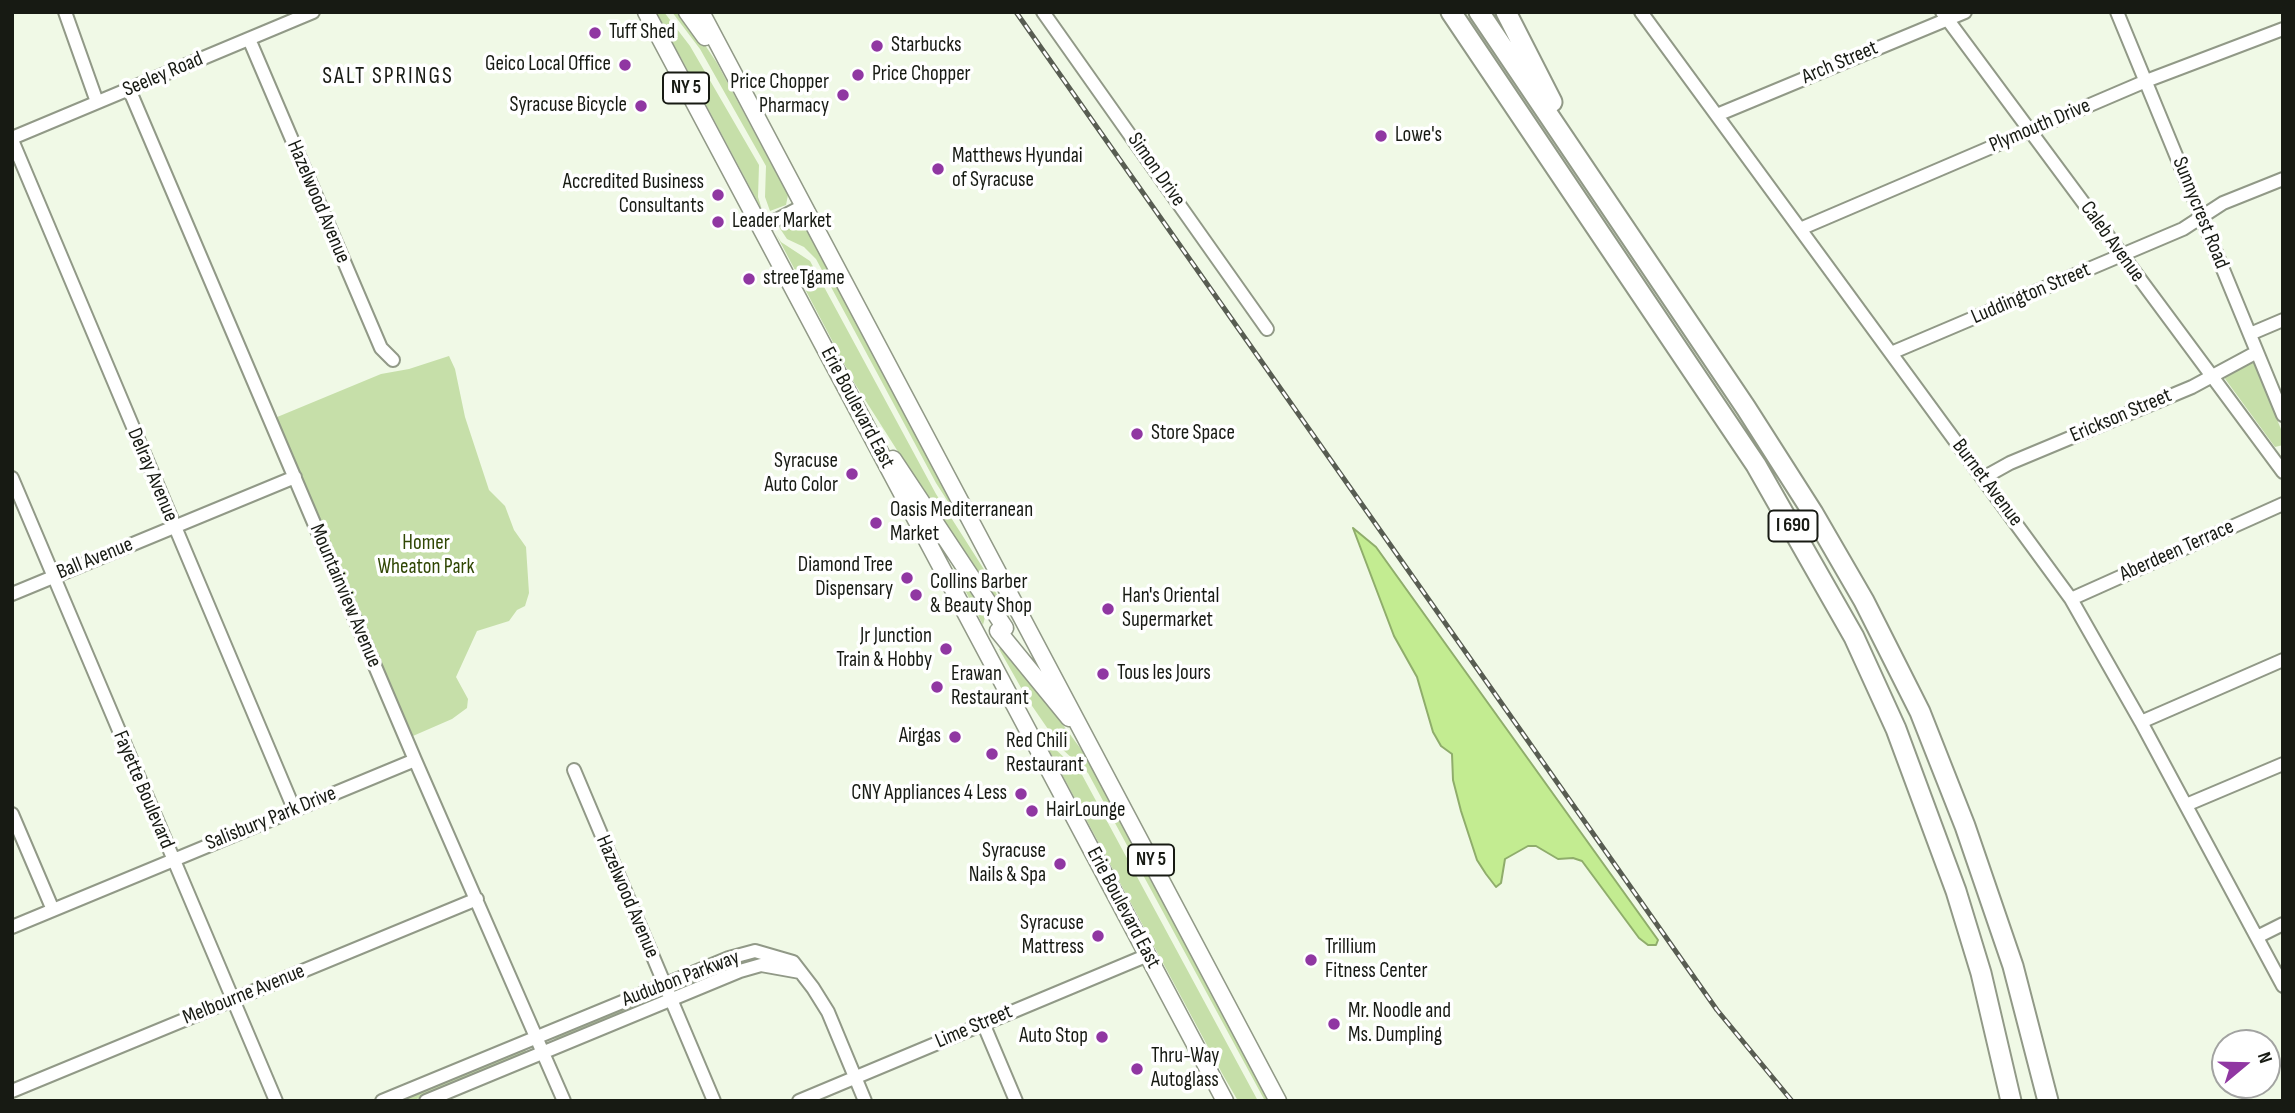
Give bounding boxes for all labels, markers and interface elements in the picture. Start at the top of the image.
place label: Tuff Shed [609,20,675,46]
marker: Tuff Shed [587,25,603,41]
place label: Starbucks [891,33,962,59]
street label: Arch Street [1798,36,1882,90]
marker: Starbucks [869,38,885,54]
street label: Seeley Road [119,47,207,103]
place label: Geico Local Office [485,52,611,78]
marker: Geico Local Office [617,57,633,73]
place label: Price Chopper [872,62,971,88]
district label: SALT SPRINGS [324,63,452,91]
marker: Price Chopper [850,67,866,83]
place label: Price Chopper Pharmacy [730,70,829,120]
road number: NY 5 [663,72,709,104]
marker: Price Chopper Pharmacy [835,87,851,103]
place label: Syracuse Bicycle [509,93,627,119]
street label: Plymouth Drive [1986,93,2094,159]
marker: Syracuse Bicycle [633,98,649,114]
place label: Lowe's [1395,123,1442,149]
street label: Simon Drive [1122,128,1190,212]
marker: Lowe's [1373,128,1389,144]
street label: Hazelwood Avenue [281,137,355,267]
place label: Matthews Hyundai of Syracuse [952,144,1083,194]
street label: Sunnycrest Road [2166,153,2234,273]
marker: Matthews Hyundai of Syracuse [930,161,946,177]
place label: Accredited Business Consultants [563,170,704,220]
marker: Accredited Business Consultants [710,187,726,203]
street label: Caleb Avenue [2074,197,2150,287]
place label: Leader Market [732,209,832,235]
marker: Leader Market [710,214,726,230]
street label: Luddington Street [1968,258,2094,330]
place label: streeTgame [763,266,845,292]
marker: streeTgame [741,271,757,287]
street label: Erie Boulevard East [815,343,899,473]
street label: Erickson Street [2067,383,2175,449]
place label: Store Space [1151,421,1235,447]
street label: Delray Avenue [121,424,183,526]
marker: Store Space [1129,426,1145,442]
street label: Burnet Avenue [1946,434,2028,532]
place label: Syracuse Auto Color [765,449,838,499]
marker: Syracuse Auto Color [844,466,860,482]
place label: Oasis Mediterranean Market [890,498,1033,548]
road number: I 690 [1769,510,1818,541]
marker: Oasis Mediterranean Market [868,515,884,531]
street label: Aberdeen Terrace [2116,515,2238,587]
street label: Mountainview Avenue [303,521,387,671]
park label: Homer Wheaton Park [377,531,475,581]
street label: Ball Avenue [53,532,137,586]
place label: Diamond Tree Dispensary [798,553,893,603]
marker: Diamond Tree Dispensary [899,570,915,586]
place label: Collins Barber & Beauty Shop [930,570,1032,620]
place label: Han's Oriental Supermarket [1122,584,1219,634]
marker: Collins Barber & Beauty Shop [908,587,924,603]
marker: Han's Oriental Supermarket [1100,601,1116,617]
place label: Jr Junction Train & Hobby [836,624,932,674]
marker: Jr Junction Train & Hobby [938,641,954,657]
place label: Tous les Jours [1117,661,1211,687]
place label: Erawan Restaurant [951,662,1029,712]
marker: Tous les Jours [1095,666,1111,682]
marker: Erawan Restaurant [929,679,945,695]
place label: Airgas [899,724,941,750]
street label: Fayette Boulevard [107,727,179,853]
marker: Airgas [947,729,963,745]
place label: Red Chili Restaurant [1006,729,1084,779]
marker: Red Chili Restaurant [984,746,1000,762]
street label: Salisbury Park Drive [202,781,340,857]
place label: CNY Appliances 4 Less [851,781,1007,807]
marker: CNY Appliances 4 Less [1013,786,1029,802]
place label: HairLounge [1046,798,1125,824]
marker: HairLounge [1024,803,1040,819]
street label: Hazelwood Avenue [590,832,664,962]
place label: Syracuse Nails & Spa [969,839,1046,889]
street label: Erie Boulevard East [1081,843,1165,973]
road number: NY 5 [1128,845,1174,876]
marker: Syracuse Nails & Spa [1052,856,1068,872]
place label: Syracuse Mattress [1020,911,1084,961]
marker: Syracuse Mattress [1090,928,1106,944]
place label: Trillium Fitness Center [1325,935,1427,985]
street label: Audubon Parkway [619,945,743,1013]
marker: Trillium Fitness Center [1303,952,1319,968]
street label: Melbourne Avenue [179,959,309,1031]
place label: Mr. Noodle and Ms. Dumpling [1348,999,1451,1049]
street label: Lime Street [932,1000,1016,1054]
marker: Mr. Noodle and Ms. Dumpling [1326,1016,1342,1032]
place label: Auto Stop [1019,1024,1088,1050]
marker: Auto Stop [1094,1029,1110,1045]
north arrow [2211,1029,2281,1099]
place label: Thru-Way Autoglass [1151,1044,1219,1094]
text: N [2252,1049,2277,1066]
marker: Thru-Way Autoglass [1129,1061,1145,1077]

